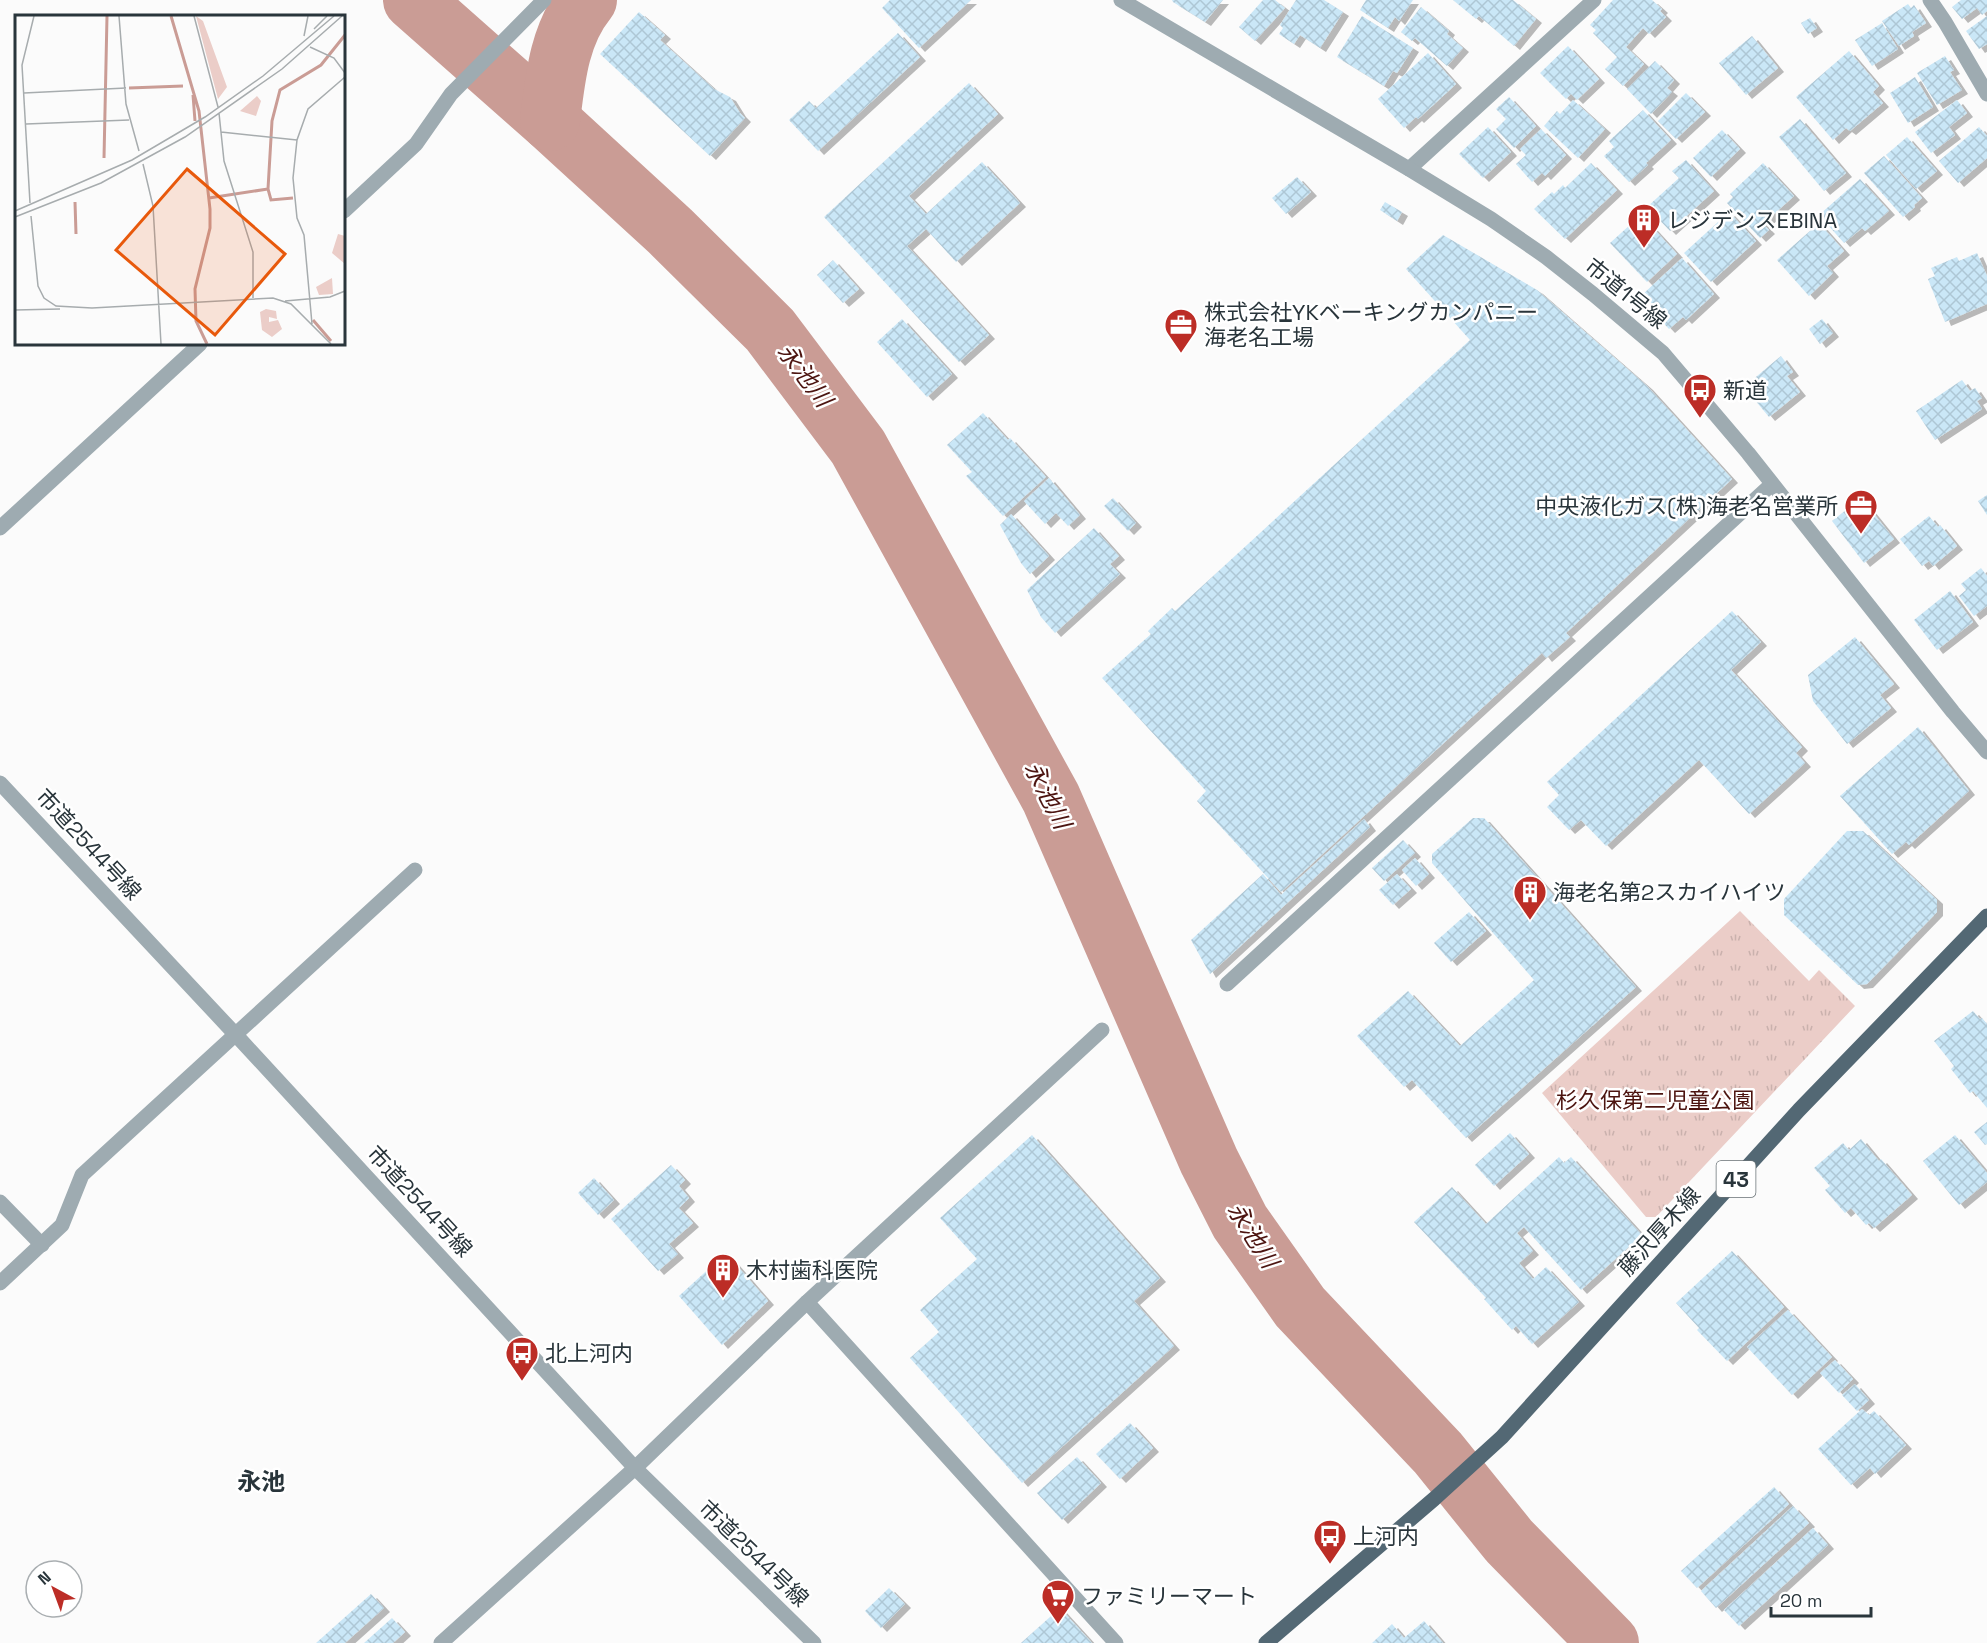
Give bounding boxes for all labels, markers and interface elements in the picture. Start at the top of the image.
inset map [15,15,345,345]
building icon: レジデンスEBINA [1626,202,1662,249]
place label: レジデンスEBINA [1667,206,1837,234]
street label: 市道1号線 [1579,252,1673,334]
place label: 株式会社YKベーキングカンパニー 海老名工場 [1204,298,1538,351]
office icon: 株式会社YKベーキングカンパニー 海老名工場 [1163,307,1199,354]
water label: 永池川 [771,337,841,415]
bus stop icon: 新道 [1682,372,1718,419]
place label: 新道 [1723,376,1767,404]
office icon: 中央液化ガス(株)海老名営業所 [1843,488,1879,535]
place label: 中央液化ガス(株)海老名営業所 [1535,492,1838,520]
water label: 永池川 [1018,756,1080,837]
street label: 市道2544号線 [30,783,148,905]
building icon: 海老名第2スカイハイツ [1512,874,1548,921]
place label: 海老名第2スカイハイツ [1553,878,1785,906]
park label: 杉久保第二児童公園 [1556,1086,1754,1114]
street label: 市道2544号線 [361,1140,479,1262]
road number: 43 [1716,1161,1756,1197]
street label: 藤沢厚木線 [1612,1181,1706,1281]
water label: 永池川 [1221,1196,1287,1276]
building icon: 木村歯科医院 [705,1252,741,1299]
place label: 木村歯科医院 [746,1256,878,1284]
bus stop icon: 北上河内 [504,1335,540,1382]
place label: 北上河内 [545,1339,633,1367]
district label: 永池 [237,1466,285,1497]
street label: 市道2544号線 [693,1494,815,1612]
bus stop icon: 上河内 [1312,1518,1348,1565]
place label: 上河内 [1353,1522,1419,1550]
north arrow [24,1559,84,1619]
text: N [34,1567,55,1590]
supermarket icon: ファミリーマート [1040,1578,1076,1625]
scale bar [1771,1580,1872,1618]
place label: ファミリーマート [1081,1582,1257,1610]
text: 20 m [1780,1589,1823,1612]

